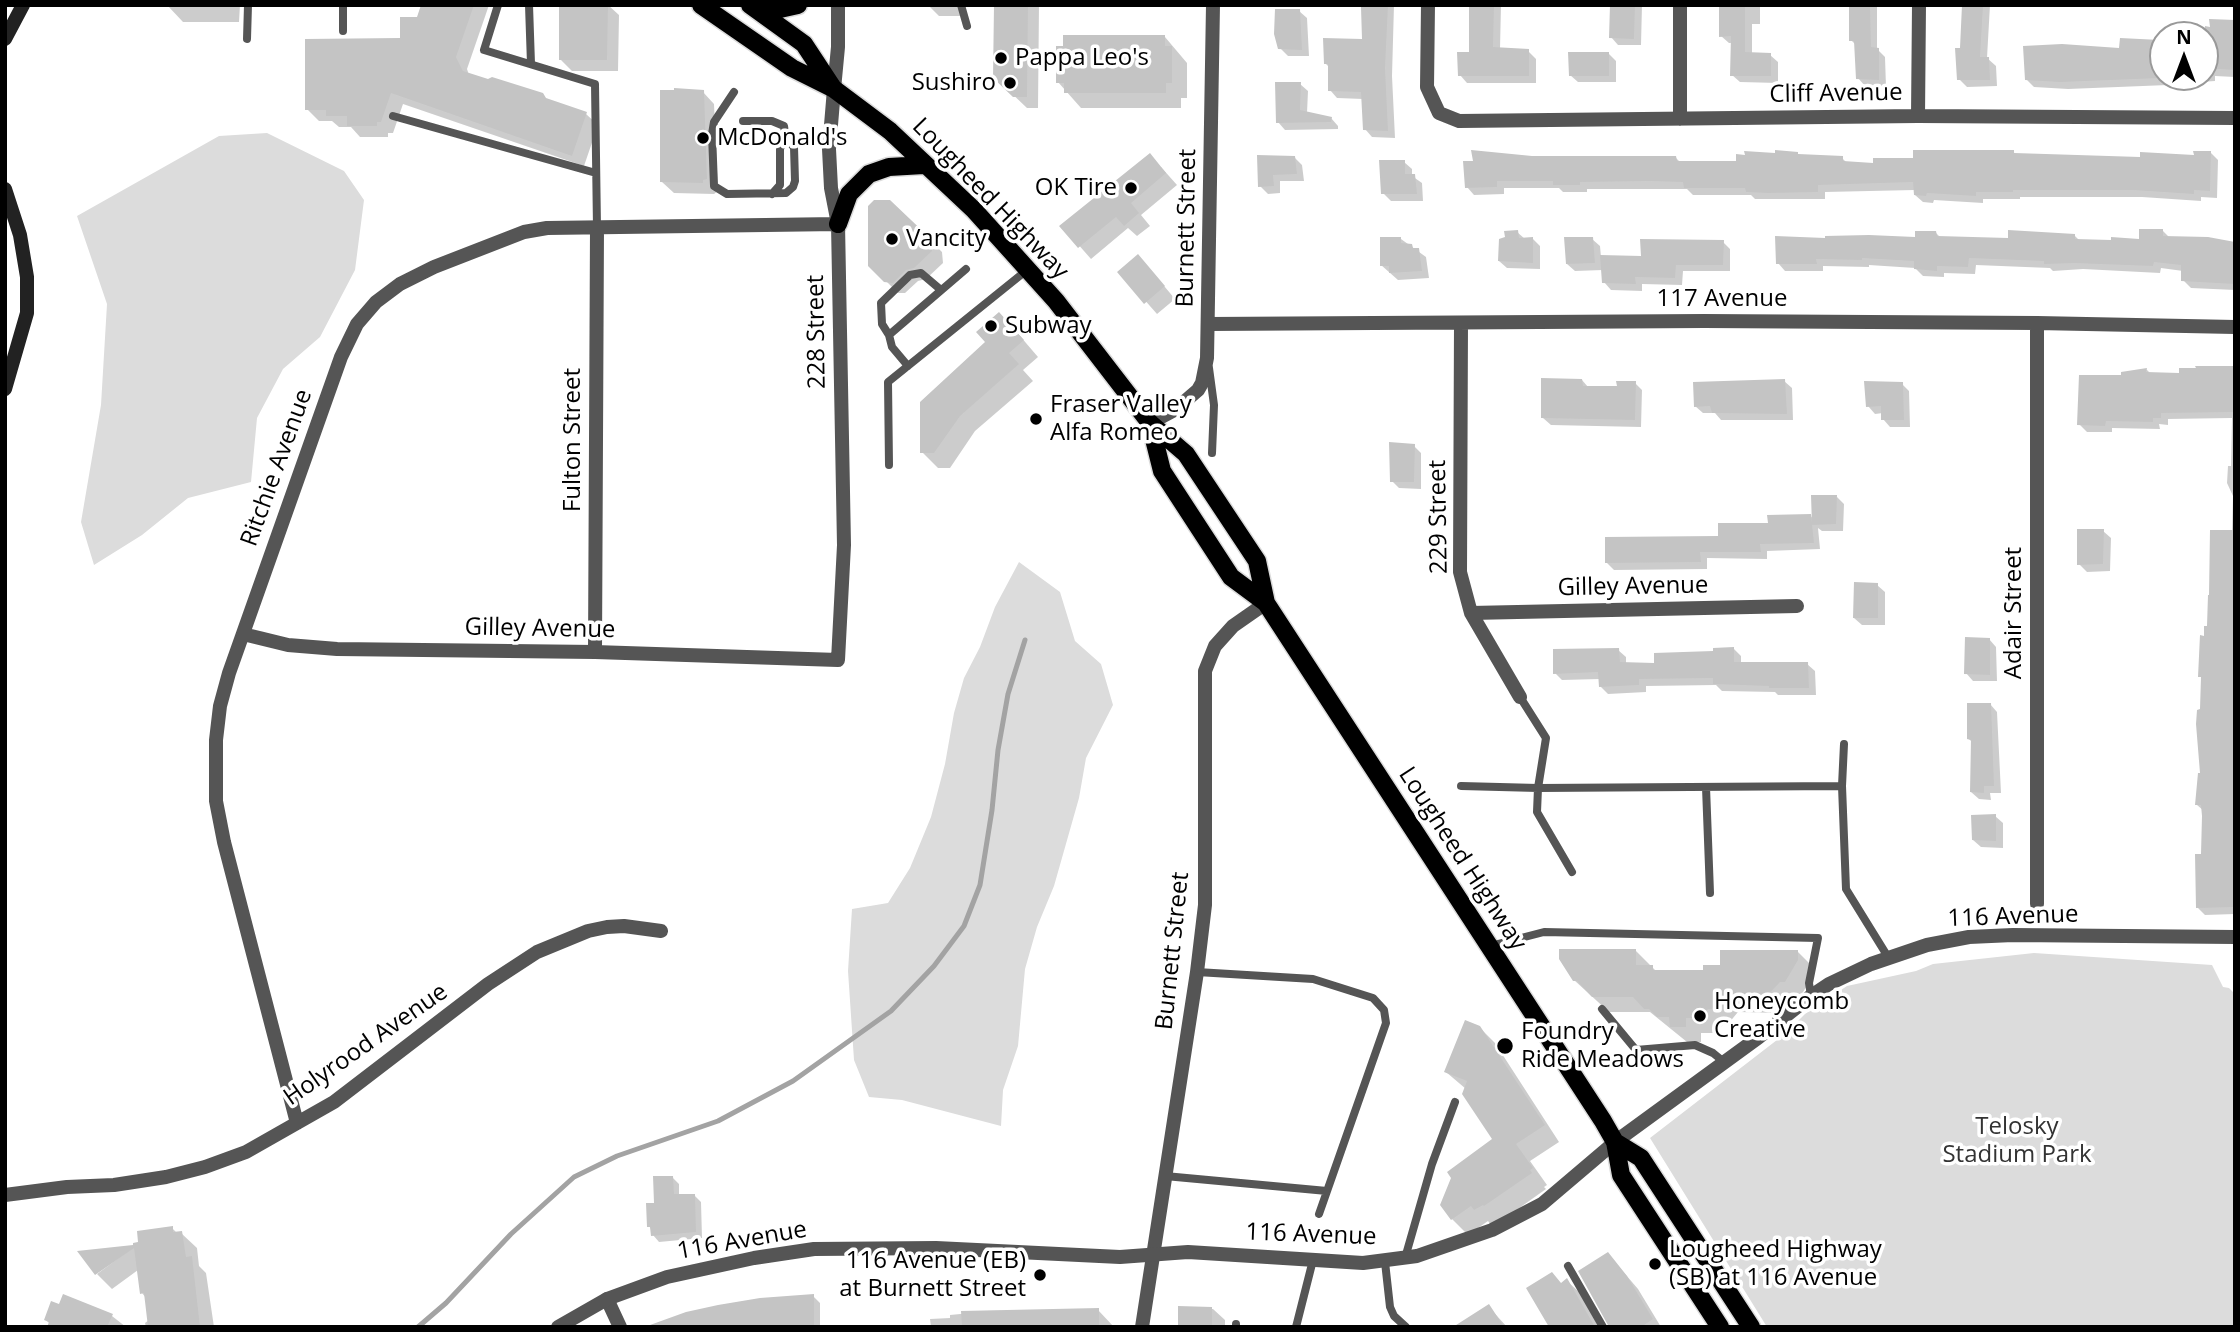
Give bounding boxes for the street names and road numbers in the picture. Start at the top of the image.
street label: Cliff Avenue [1769,78,1903,110]
street label: Lougheed Highway [906,112,1074,286]
street label: Burnett Street [1171,148,1203,308]
street label: 228 Street [802,275,832,389]
street label: 117 Avenue [1657,285,1787,313]
street label: Fulton Street [559,368,587,512]
street label: Ritchie Avenue [235,386,319,550]
street label: 229 Street [1424,460,1454,574]
street label: Adair Street [2000,547,2028,679]
street label: Gilley Avenue [1557,571,1709,603]
street label: Gilley Avenue [464,613,616,645]
street label: Lougheed Highway [1392,762,1532,956]
street label: Burnett Street [1150,871,1196,1031]
street label: 116 Avenue [1947,900,2079,934]
street label: Holyrood Avenue [279,978,453,1112]
street label: 116 Avenue [675,1215,809,1267]
street label: 116 Avenue [1245,1218,1377,1252]

